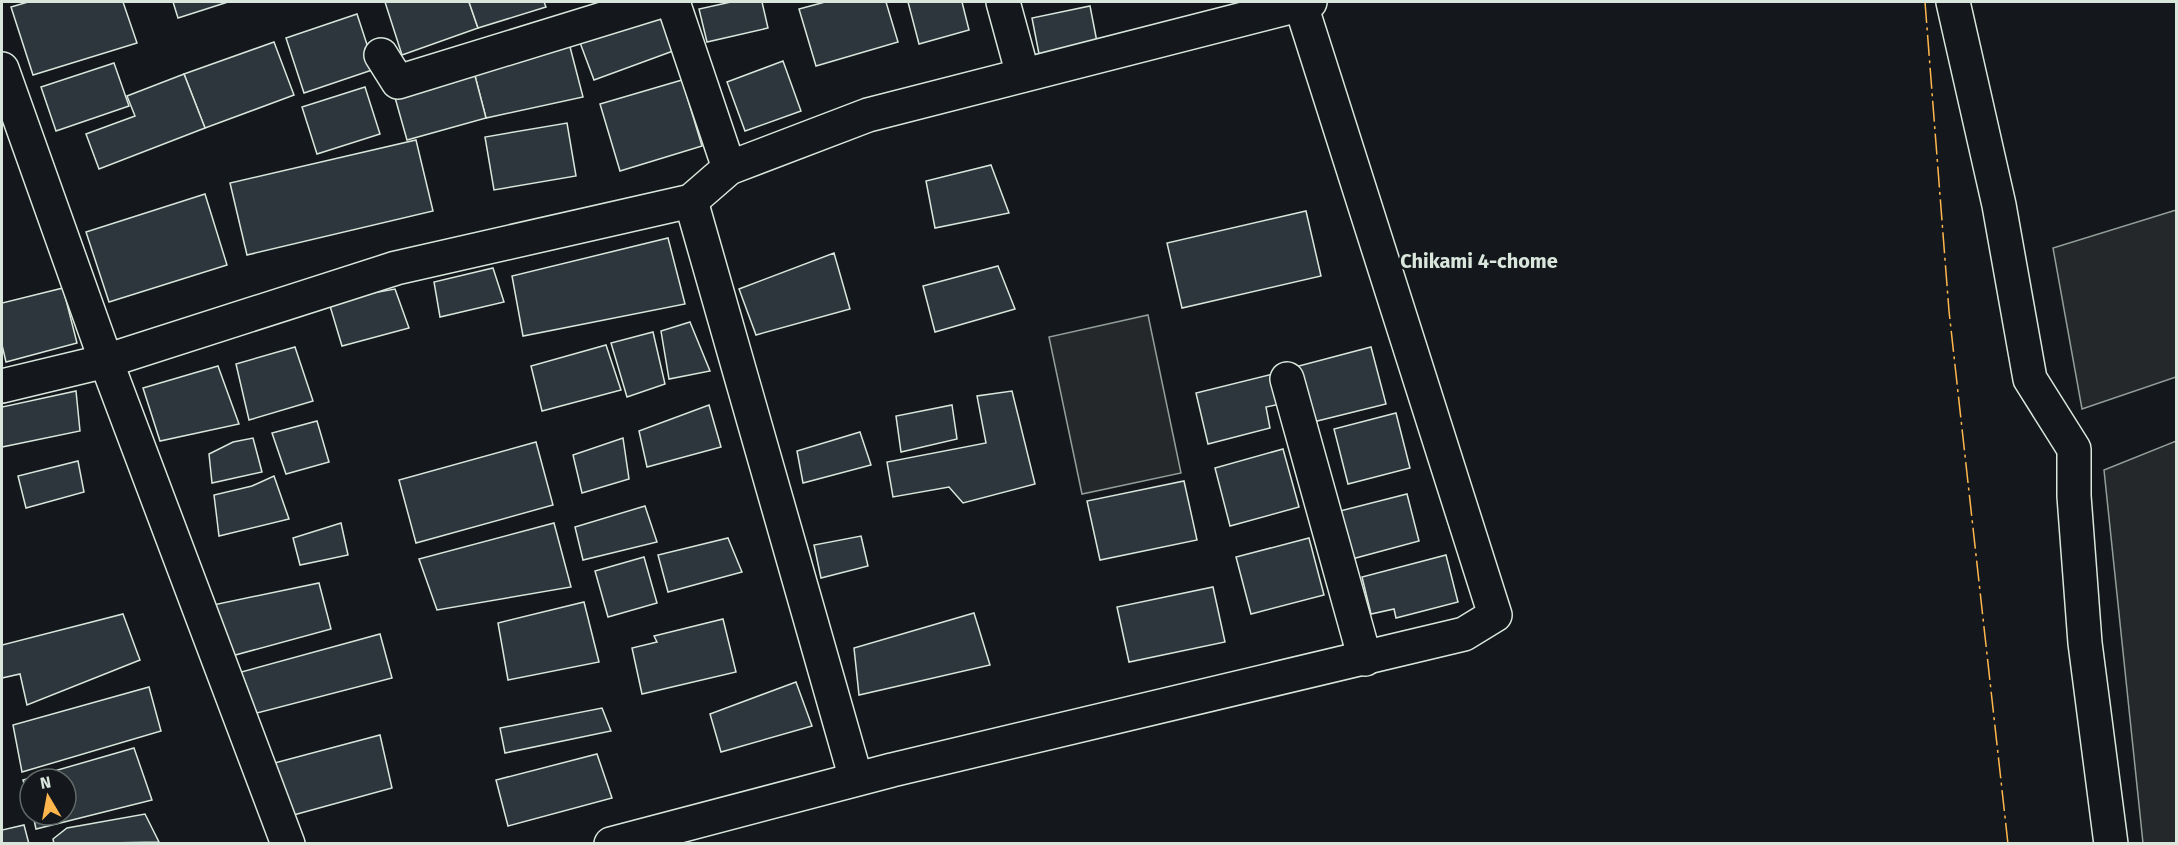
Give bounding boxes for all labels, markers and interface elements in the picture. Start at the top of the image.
district label: Chikami 4-chome [1400,249,1558,273]
north arrow [18,767,78,827]
text: N [39,772,52,793]

